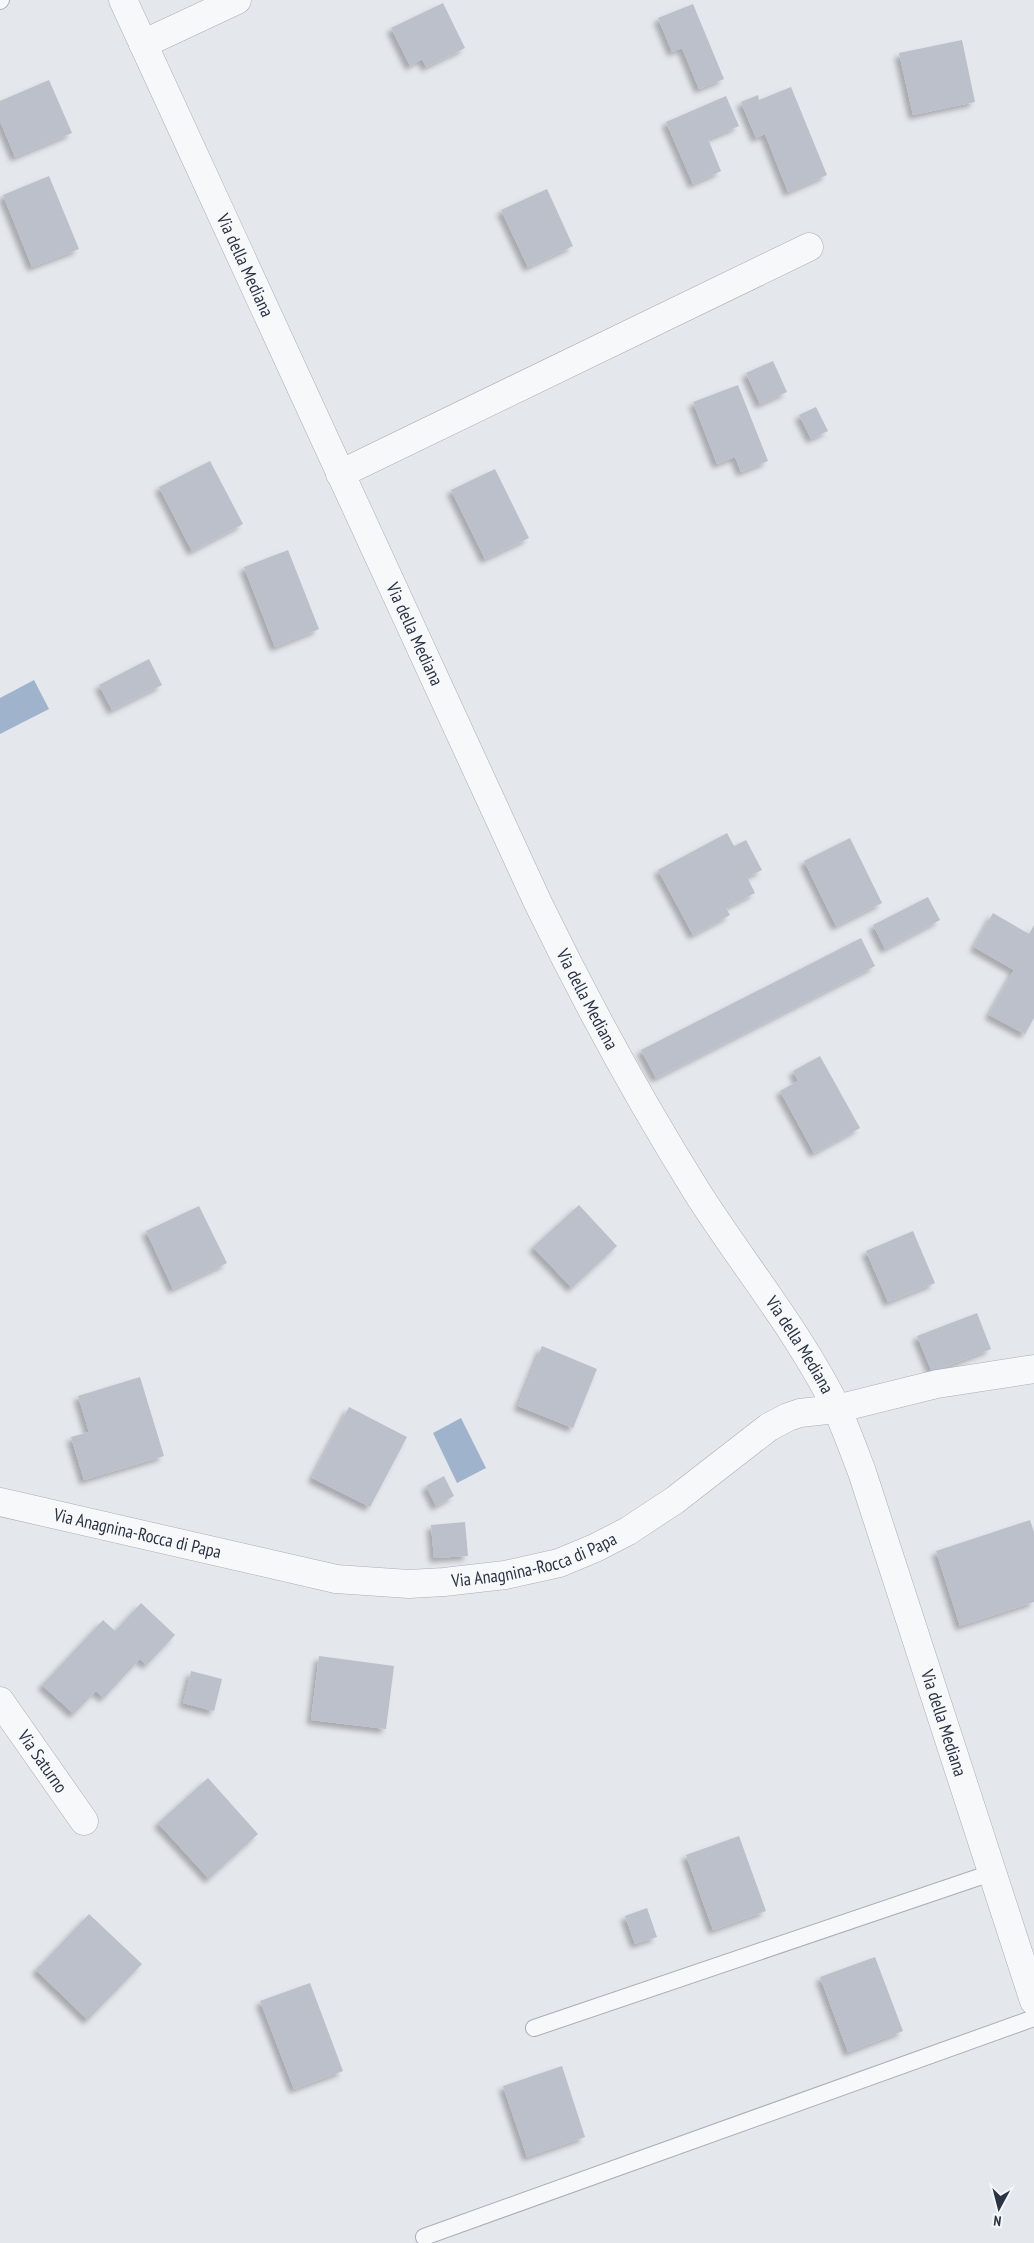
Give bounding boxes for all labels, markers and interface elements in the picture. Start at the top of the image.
street label: Via della Mediana [211,209,279,320]
street label: Via della Mediana [381,578,449,689]
street label: Via della Mediana [551,944,624,1054]
street label: Via della Mediana [760,1291,839,1397]
street label: Via Anagnina-Rocca di Papa [51,1502,224,1563]
street label: Via Anagnina-Rocca di Papa [449,1527,620,1592]
street label: Via della Mediana [916,1666,972,1779]
street label: Via Saturno [12,1725,73,1797]
north arrow [974,2183,1024,2233]
text: N [993,2212,1002,2230]

